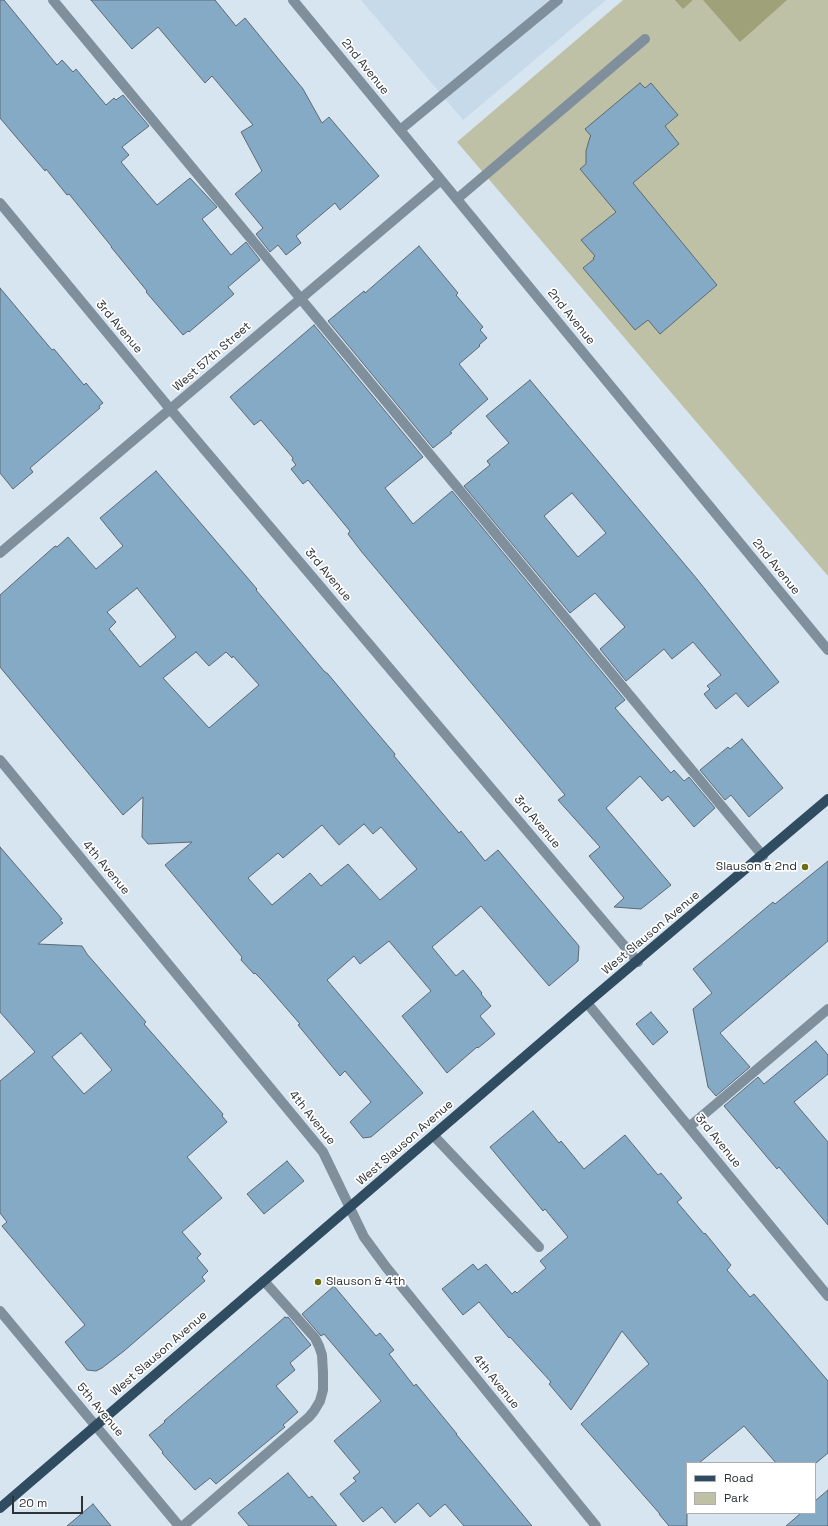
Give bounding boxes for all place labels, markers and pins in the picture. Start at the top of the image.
place label: Slauson & 2nd [716,860,797,874]
marker: Slauson & 2nd [800,862,810,872]
place label: Slauson & 4th [326,1275,405,1289]
marker: Slauson & 4th [313,1277,323,1287]

